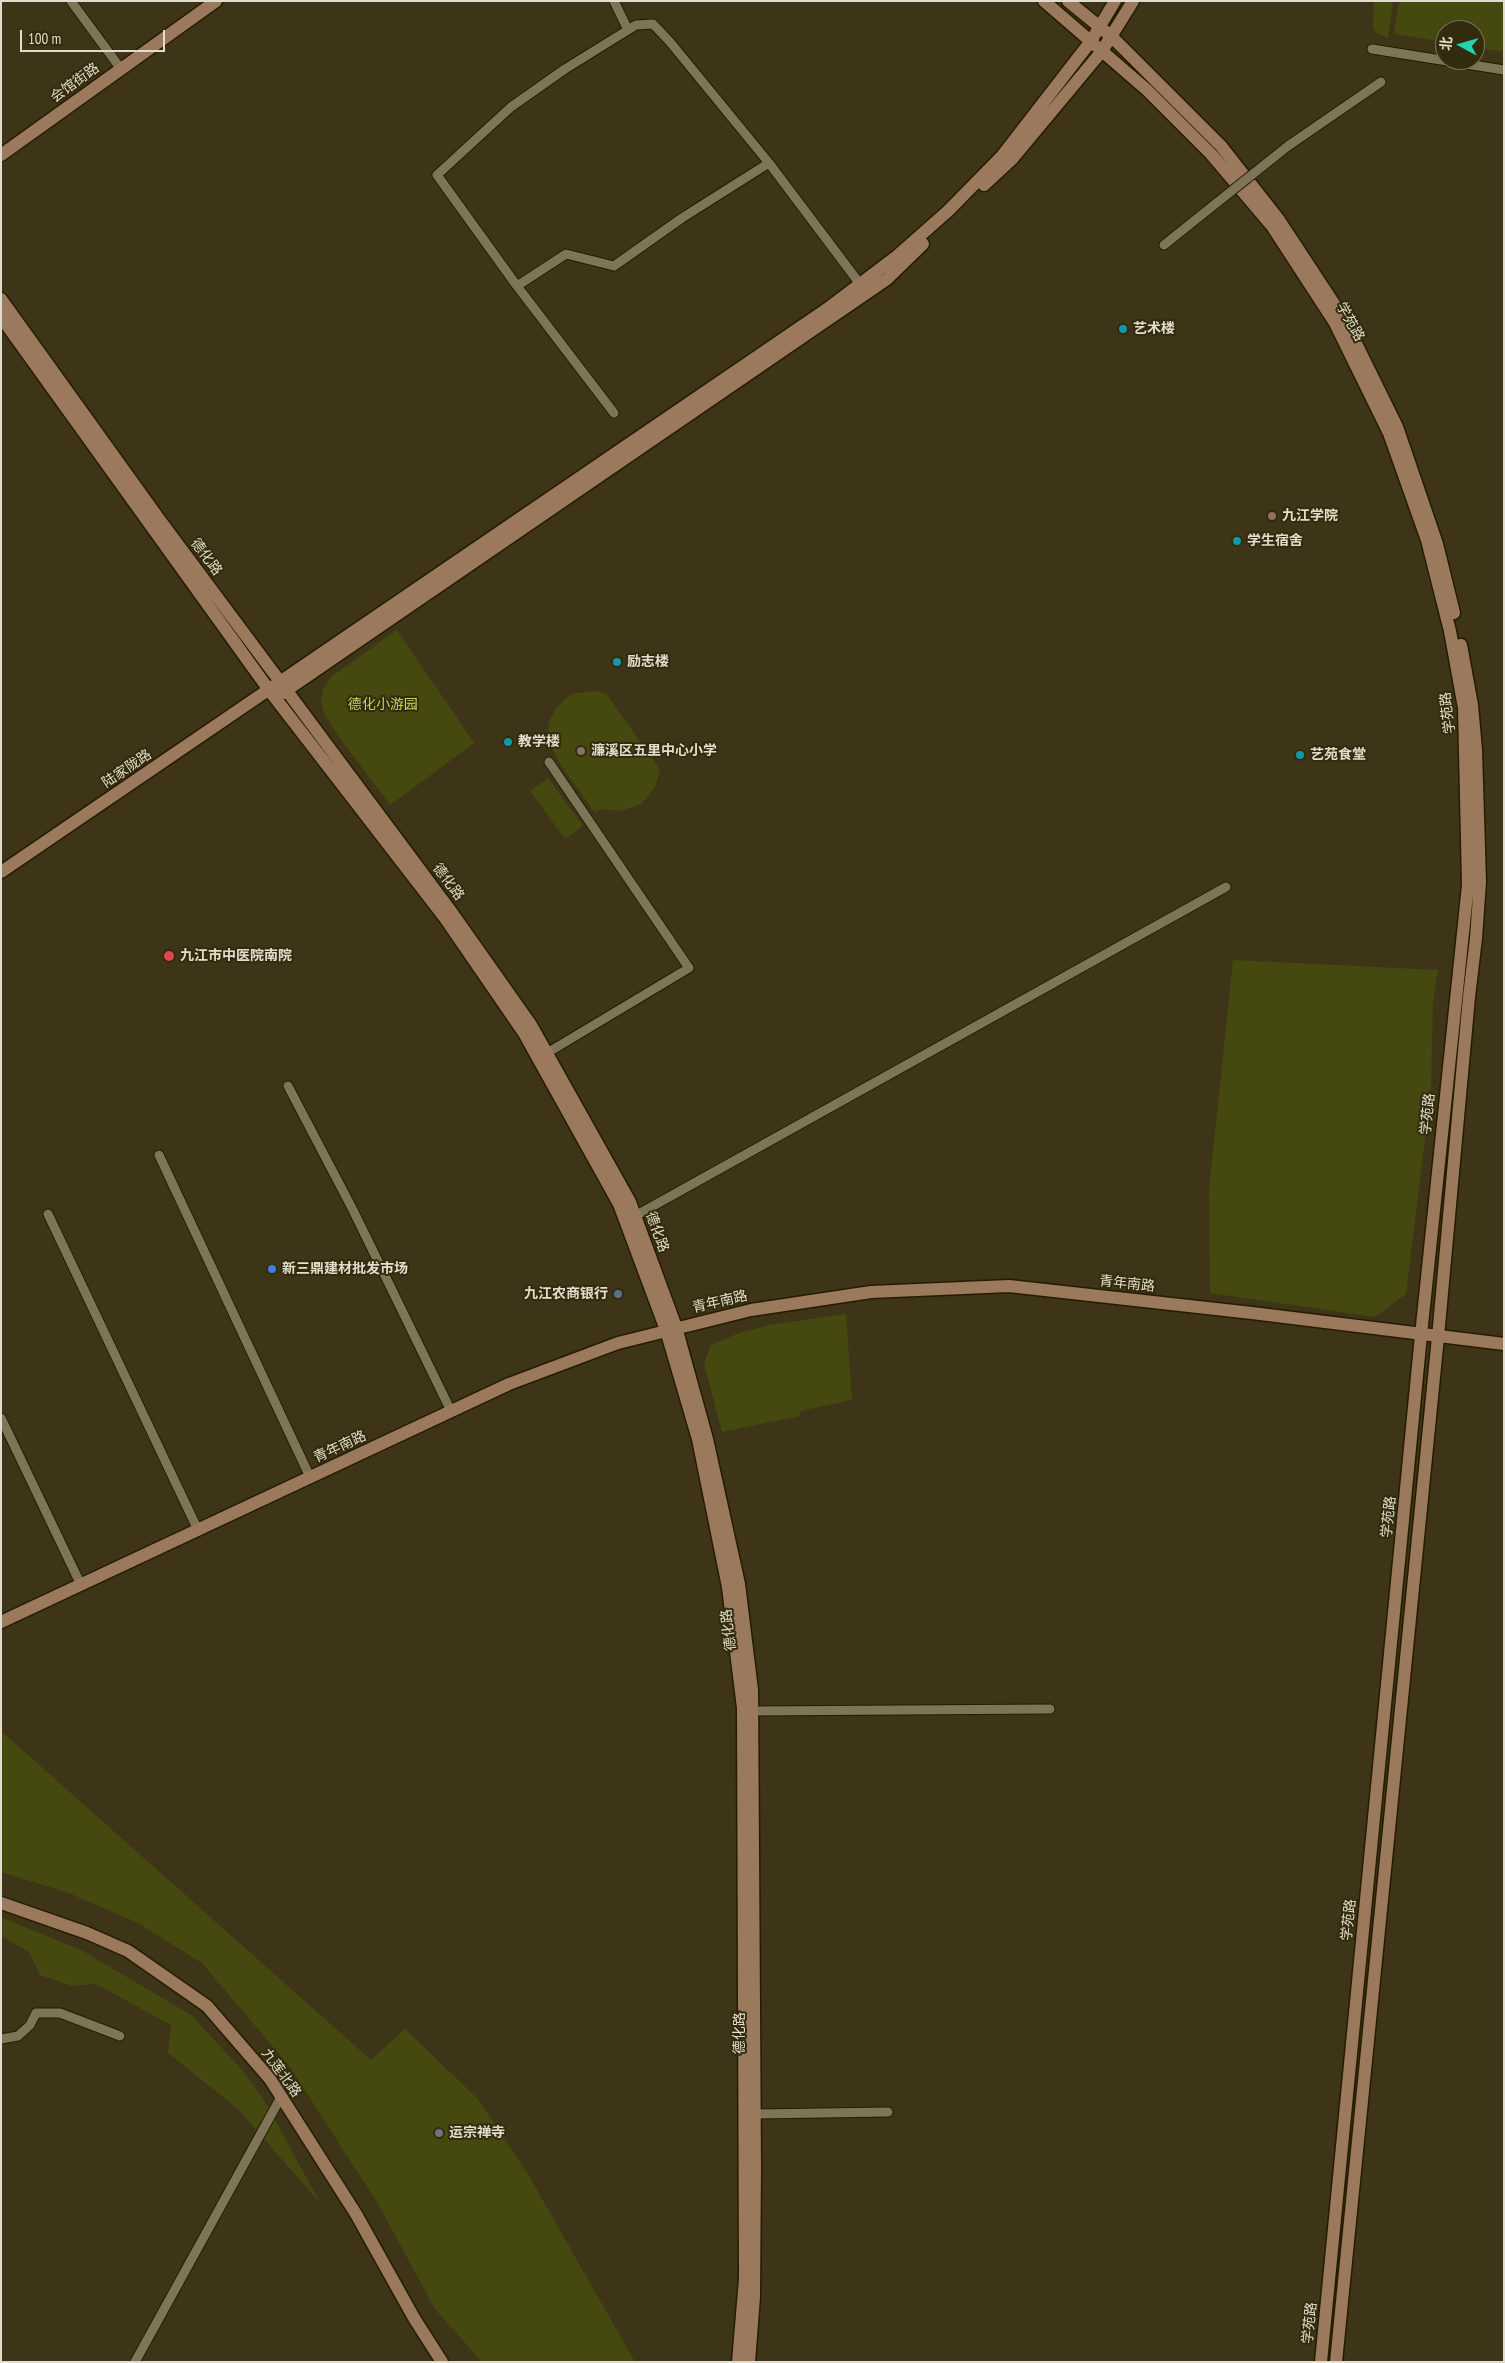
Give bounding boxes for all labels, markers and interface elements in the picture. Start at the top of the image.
scale bar [22,20,168,52]
north arrow [1435,20,1485,70]
text: 100 m [28,29,61,48]
text: 北 [1436,36,1456,51]
street label: 会馆街路 [47,60,103,106]
street label: 学苑路 [1332,300,1368,344]
place label: 艺术楼 [1133,321,1175,337]
marker: 艺术楼 [1117,323,1129,335]
place label: 九江学院 [1282,508,1338,524]
marker: 九江学院 [1266,510,1278,522]
place label: 学生宿舍 [1247,533,1303,549]
street label: 德化路 [187,535,225,579]
marker: 学生宿舍 [1231,535,1243,547]
place label: 励志楼 [627,654,669,670]
marker: 励志楼 [611,656,623,668]
street label: 学苑路 [1437,691,1459,735]
park label: 德化小游园 [348,697,418,713]
place label: 教学楼 [518,734,560,750]
marker: 教学楼 [502,736,514,748]
place label: 濂溪区五里中心小学 [591,743,717,759]
marker: 濂溪区五里中心小学 [575,745,587,757]
street label: 陆家陇路 [99,746,155,792]
place label: 艺苑食堂 [1310,747,1366,763]
marker: 艺苑食堂 [1294,749,1306,761]
street label: 德化路 [429,860,467,904]
place label: 九江市中医院南院 [180,948,292,964]
marker: 九江市中医院南院 [162,949,176,963]
street label: 学苑路 [1417,1092,1439,1136]
street label: 德化路 [642,1209,672,1255]
place label: 新三鼎建材批发市场 [282,1261,408,1277]
marker: 新三鼎建材批发市场 [266,1263,278,1275]
street label: 青年南路 [1098,1273,1156,1295]
place label: 九江农商银行 [524,1286,608,1302]
marker: 九江农商银行 [612,1288,624,1300]
street label: 青年南路 [691,1288,749,1316]
street label: 青年南路 [311,1428,369,1466]
street label: 学苑路 [1378,1495,1400,1539]
street label: 德化路 [718,1608,740,1652]
street label: 学苑路 [1338,1898,1360,1942]
street label: 德化路 [732,2012,748,2054]
street label: 九莲北路 [258,2045,304,2101]
place label: 运宗禅寺 [449,2125,505,2141]
marker: 运宗禅寺 [433,2127,445,2139]
street label: 学苑路 [1299,2301,1321,2345]

